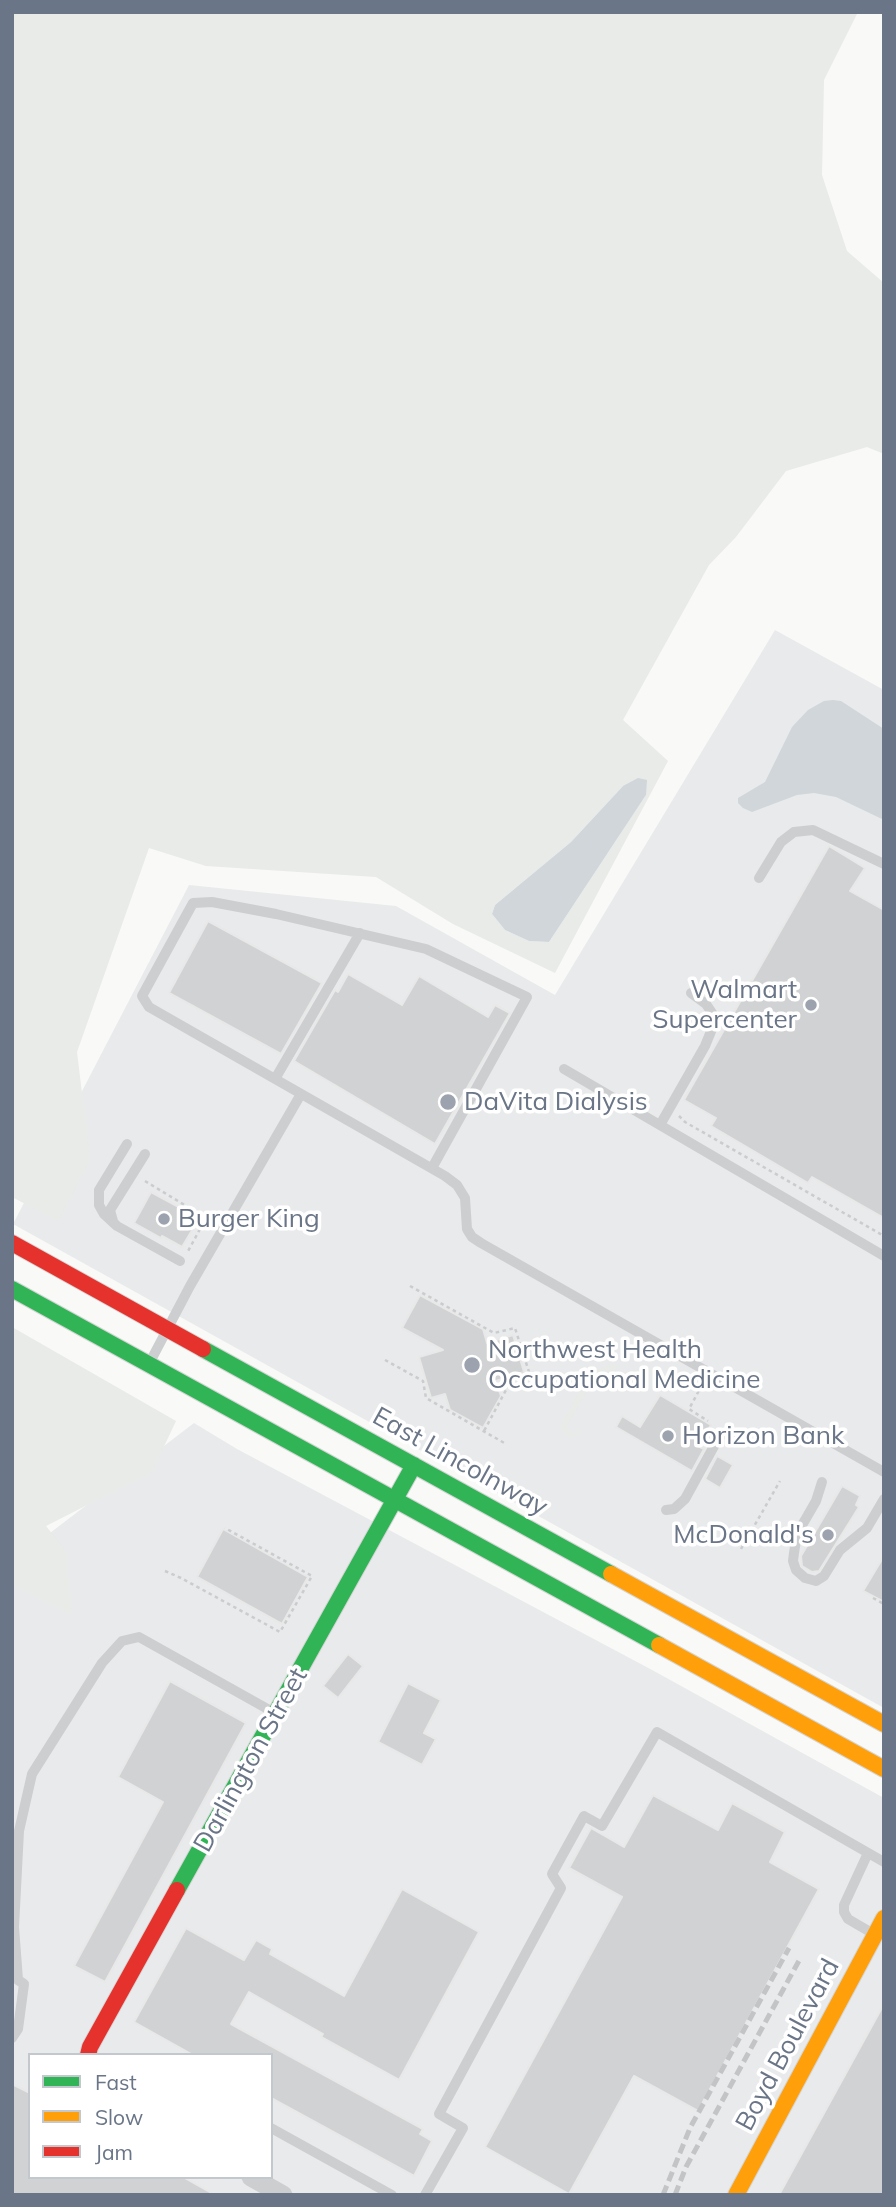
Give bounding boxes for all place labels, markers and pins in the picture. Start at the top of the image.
place label: Walmart Supercenter [652,974,797,1036]
marker: Walmart Supercenter [803,997,819,1013]
place label: DaVita Dialysis [464,1086,648,1118]
marker: DaVita Dialysis [438,1092,458,1112]
place label: Burger King [178,1203,320,1235]
marker: Burger King [156,1211,172,1227]
place label: Northwest Health Occupational Medicine [488,1334,760,1396]
marker: Northwest Health Occupational Medicine [462,1355,482,1375]
place label: Horizon Bank [682,1420,844,1452]
marker: Horizon Bank [660,1428,676,1444]
place label: McDonald's [673,1519,814,1551]
marker: McDonald's [820,1527,836,1543]

